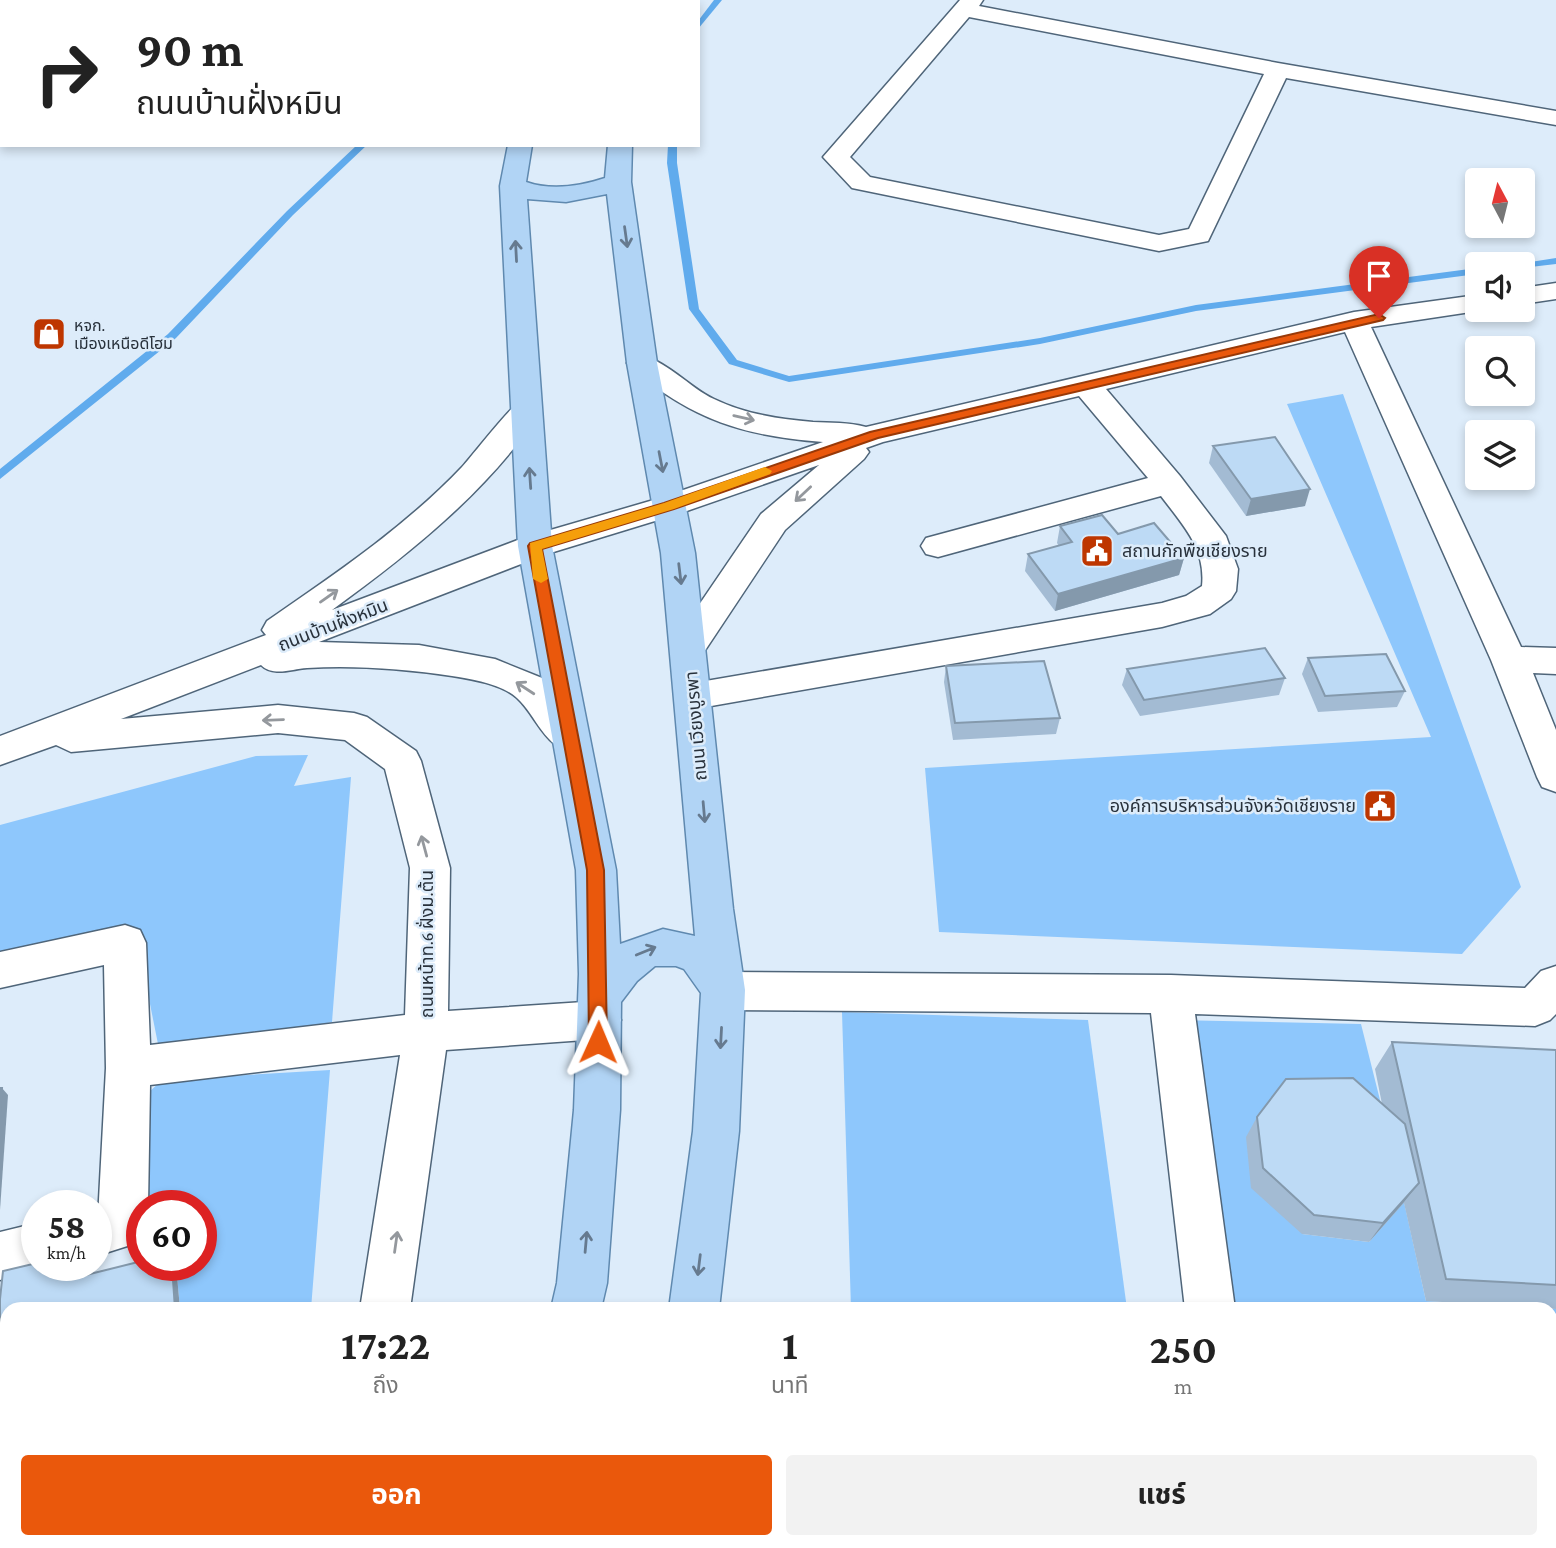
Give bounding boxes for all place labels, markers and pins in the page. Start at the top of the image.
pin [1349,246,1409,318]
shop icon: หจก. เมืองเหนือดีโฮม [30,315,68,353]
place label: หจก. เมืองเหนือดีโฮม [74,317,173,352]
public building icon: สถานกักพืชเชียงราย [1078,532,1116,570]
place label: สถานกักพืชเชียงราย [1122,541,1268,561]
public building icon: องค์การบริหารส่วนจังหวัดเชียงราย [1361,787,1399,825]
place label: องค์การบริหารส่วนจังหวัดเชียงราย [1110,796,1356,816]

